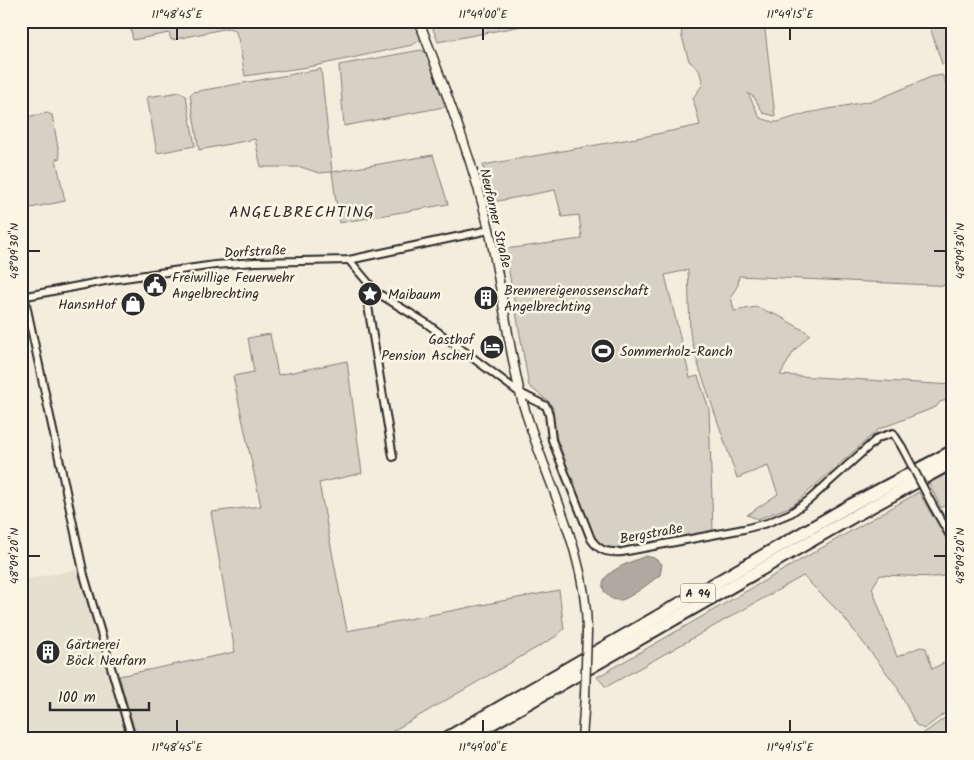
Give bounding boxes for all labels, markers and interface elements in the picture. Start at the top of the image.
text: 11°48'45"E [151,5,204,24]
text: 11°49'00"E [459,5,508,24]
text: 11°49'15"E [766,5,814,24]
street label: Neufarner Straße [473,166,517,271]
district label: ANGELBRECHTING [229,200,375,225]
text: 48°09'30"N [5,223,24,279]
text: 48°09'30"N [951,223,970,279]
street label: Dorfstraße [223,239,287,265]
place label: Freiwillige Feuerwehr Angelbrechting [172,267,296,305]
public building icon: Freiwillige Feuerwehr Angelbrechting [142,272,168,298]
place label: Brennereigenossenschaft Angelbrechting [504,280,649,318]
place icon: Maibaum [357,281,383,307]
place label: Maibaum [388,284,441,306]
building icon: Brennereigenossenschaft Angelbrechting [473,285,499,311]
shop icon: HansnHof [120,291,146,317]
place label: HansnHof [58,294,118,316]
place label: Gasthof Pension Ascherl [381,329,476,367]
hotel icon: Gasthof Pension Ascherl [479,334,505,360]
sports icon: Sommerholz-Ranch [590,338,616,364]
place label: Sommerholz-Ranch [620,341,733,363]
street label: Bergstraße [618,518,685,550]
text: 48°09'20"N [5,528,24,584]
text: 48°09'20"N [951,528,970,584]
road number: A 94 [680,584,716,602]
place label: Gärtnerei Böck Neufarn [66,634,146,672]
building icon: Gärtnerei Böck Neufarn [35,639,61,665]
scale bar [50,680,149,712]
text: 100 m [58,686,96,710]
text: 11°48'45"E [151,738,204,757]
text: 11°49'00"E [459,738,508,757]
text: 11°49'15"E [766,738,814,757]

